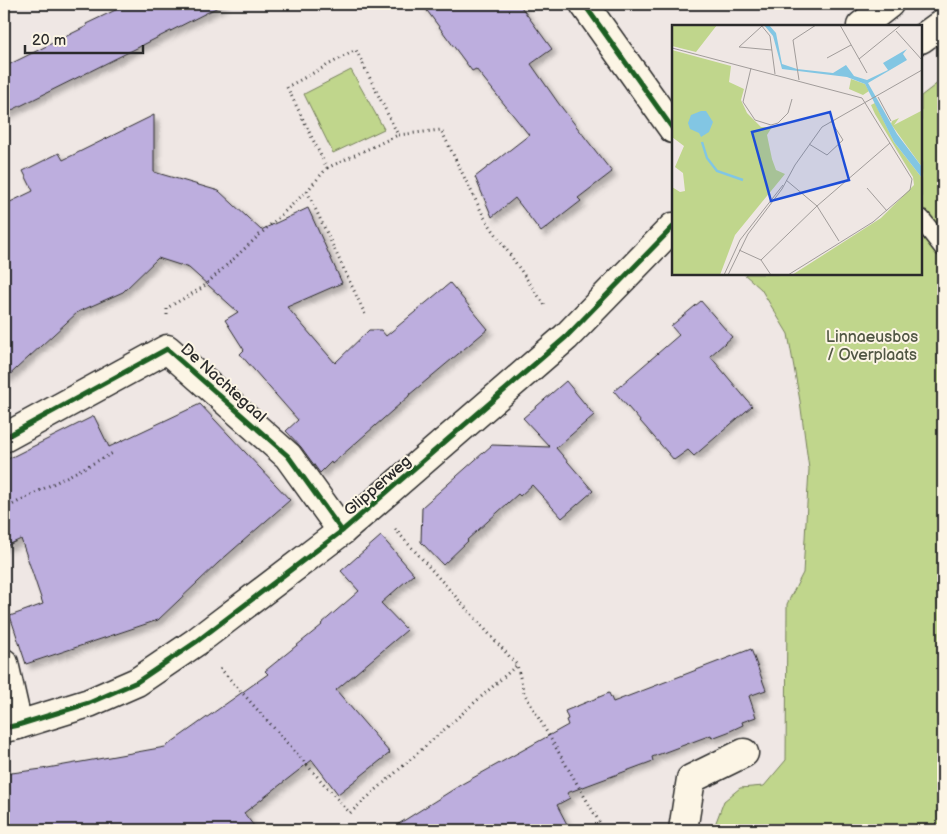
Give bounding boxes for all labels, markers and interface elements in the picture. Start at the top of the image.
scale bar [25,22,142,54]
inset map [672,25,922,275]
text: 20 m [32,31,66,50]
park label: Linnaeusbos / Overplaats [826,328,918,365]
street label: De Nachtegaal [176,340,270,426]
street label: Glipperweg [341,452,415,520]

